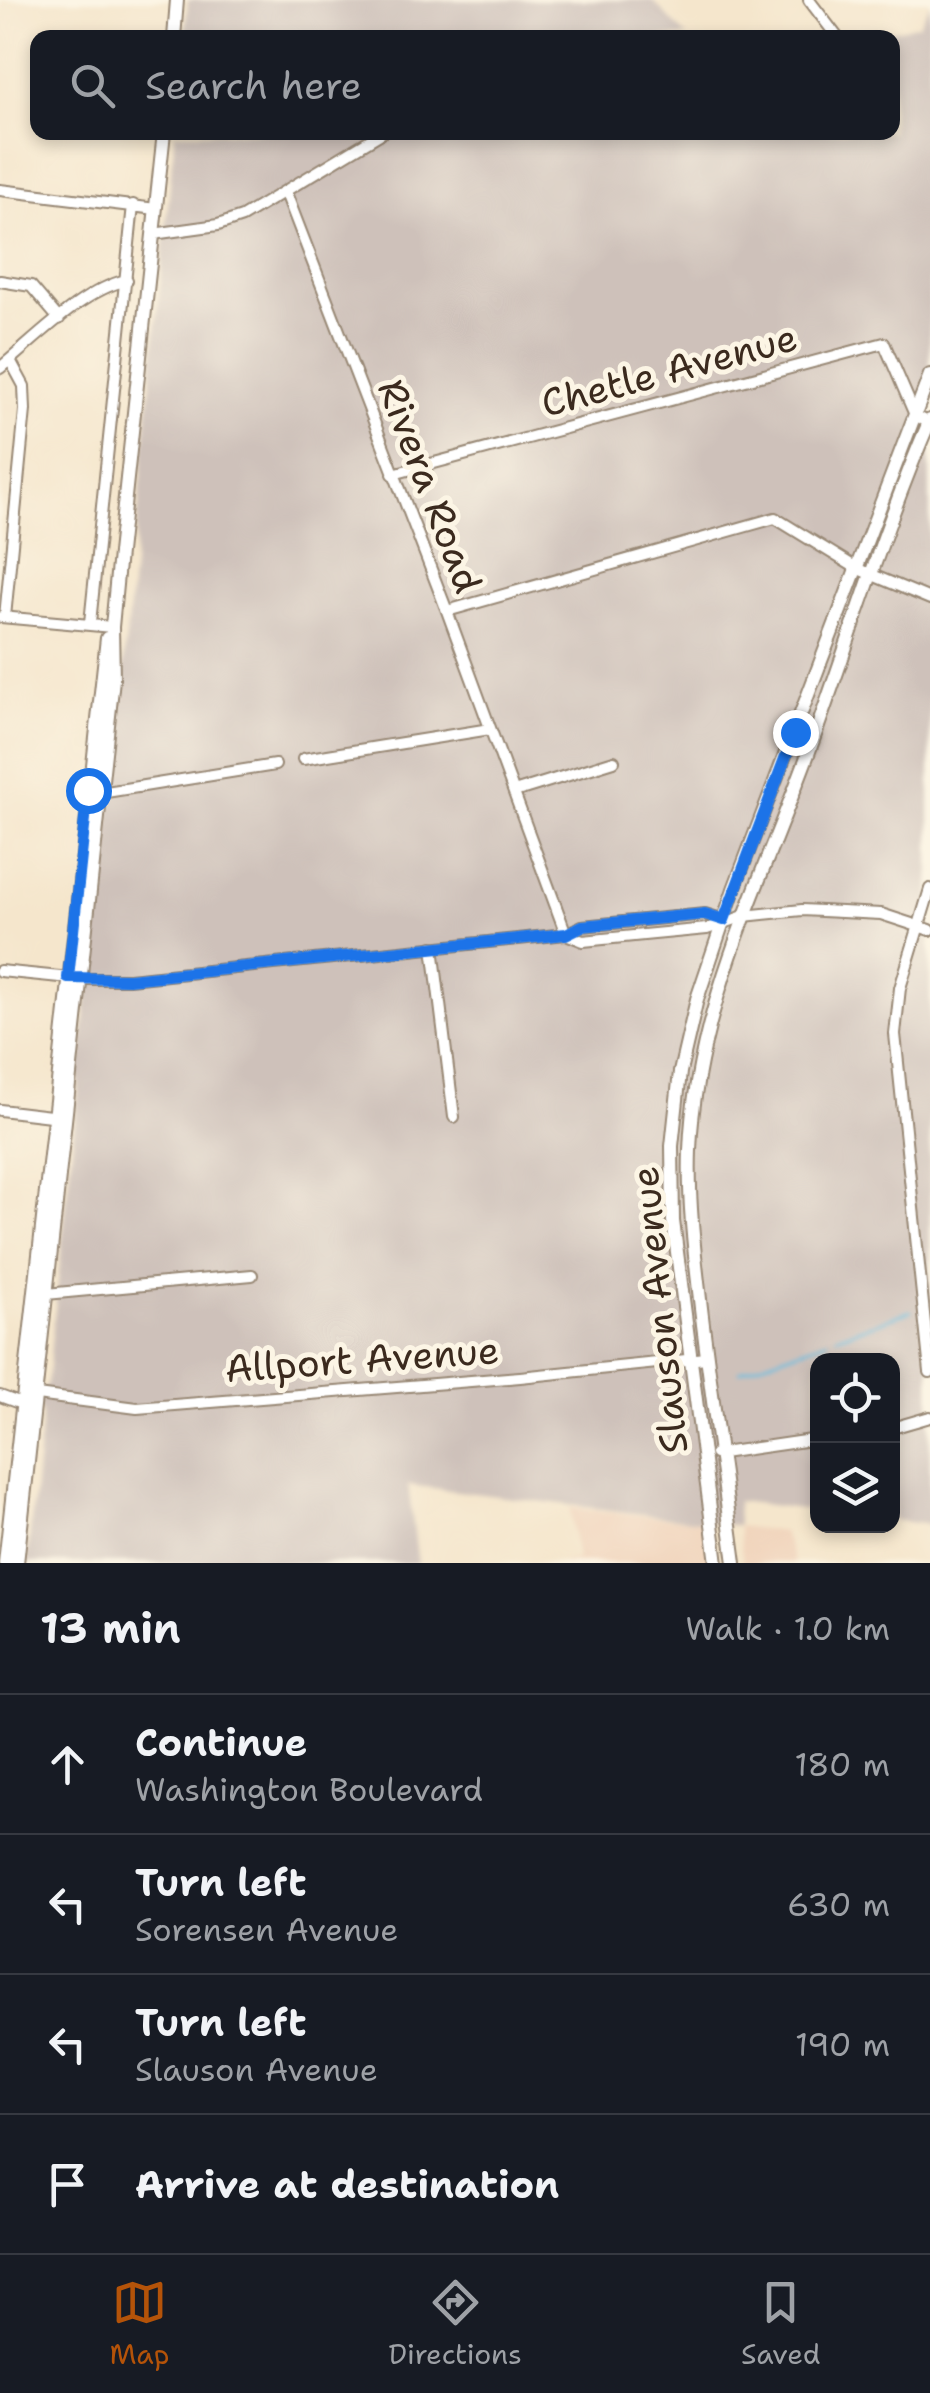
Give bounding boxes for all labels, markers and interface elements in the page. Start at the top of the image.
search box [30,30,900,140]
icon: search [65,58,120,113]
text: Search here [145,60,362,111]
street label: Chetle Avenue [535,311,803,429]
street label: Rivera Road [366,372,494,600]
route end [773,710,819,756]
route start [66,768,112,814]
street label: Slauson Avenue [619,1164,699,1456]
street label: Allport Avenue [223,1324,501,1394]
map controls [810,1353,900,1533]
button: locate [810,1353,900,1443]
button: layers [810,1443,900,1533]
text: 13 min [40,1600,181,1656]
text: Walk · 1.0 km [685,1607,890,1650]
text: Continue [135,1717,307,1768]
icon: ahead [40,1737,95,1792]
text: 180 m [794,1743,890,1786]
text: Washington Boulevard [135,1768,483,1811]
text: Turn left [135,1857,307,1908]
icon: left [40,1877,95,1932]
text: 630 m [787,1883,890,1926]
text: Sorensen Avenue [135,1908,398,1951]
text: Turn left [135,1997,307,2048]
icon: left [40,2017,95,2072]
text: 190 m [795,2023,890,2066]
text: Slauson Avenue [135,2048,378,2091]
icon: arrive [40,2157,95,2212]
text: Arrive at destination [135,2159,559,2210]
tab: Map [110,2275,169,2373]
tab: Directions [388,2275,522,2373]
tab: Saved [741,2275,820,2373]

